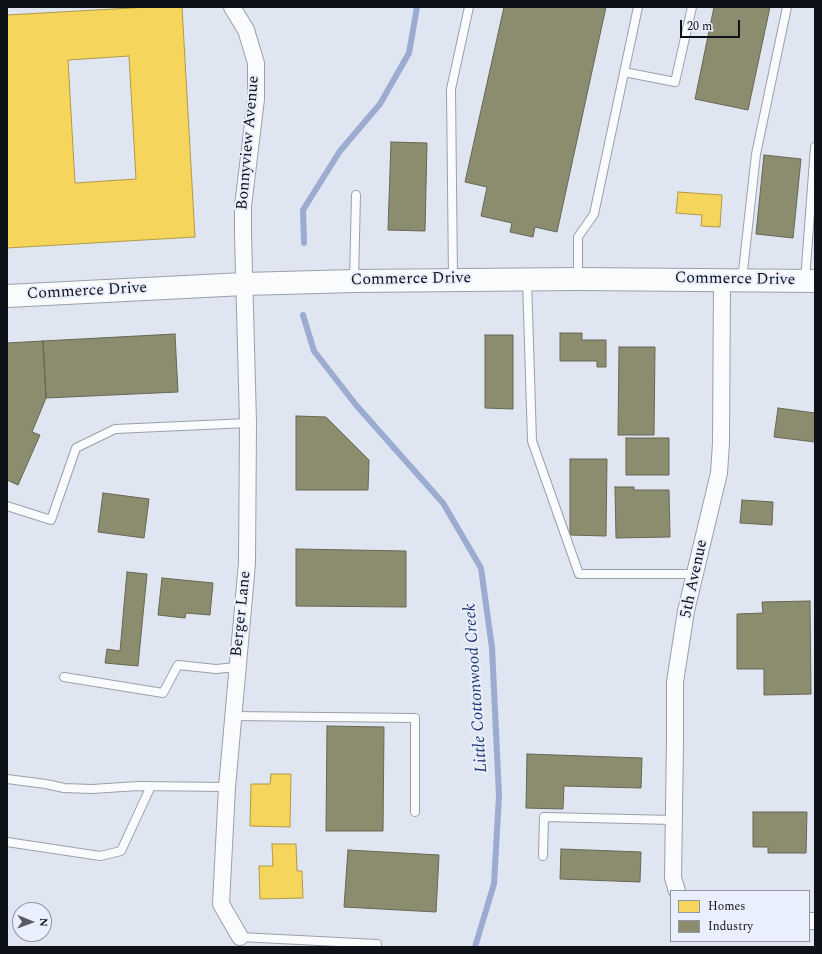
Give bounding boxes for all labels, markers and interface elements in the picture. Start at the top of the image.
scale bar [682,12,742,38]
text: 20 m [687,17,712,36]
street label: Bonnyview Avenue [234,75,264,211]
street label: Commerce Drive [351,269,471,291]
street label: Commerce Drive [675,269,795,291]
street label: Commerce Drive [26,279,148,305]
street label: 5th Avenue [677,538,713,620]
street label: Berger Lane [228,570,256,658]
water label: Little Cottonwood Creek [461,602,493,774]
legend [670,890,810,942]
text: Homes [708,897,746,916]
north arrow [12,902,52,942]
text: Industry [708,917,753,936]
text: N [35,918,52,927]

